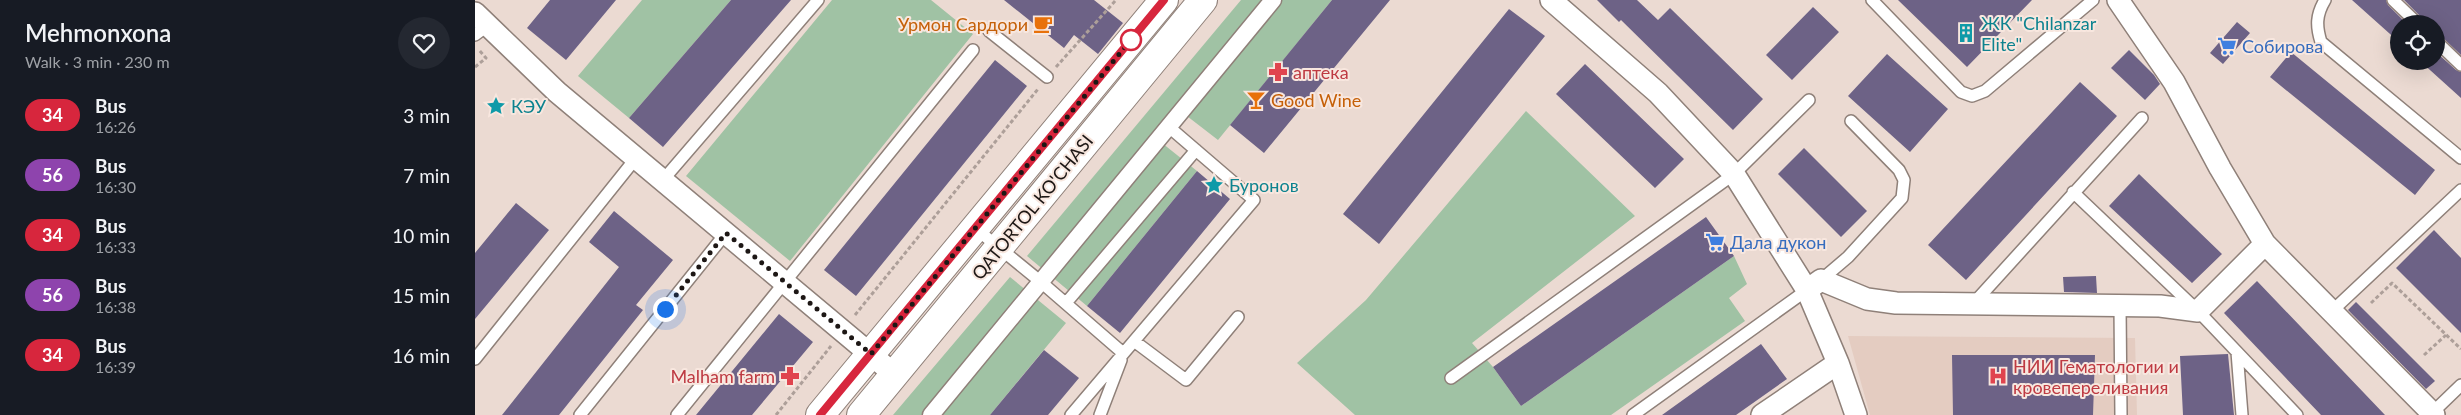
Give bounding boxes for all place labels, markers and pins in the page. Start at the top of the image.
place label: ЖК "Chilanzar Elite" [1981,12,2097,55]
place label: Урмон Сардори [898,13,1028,35]
cafe icon: Урмон Сардори [1032,13,1054,35]
building icon: ЖК "Chilanzar Elite" [1955,22,1977,44]
unlabelled marker [1120,29,1142,51]
supermarket icon: Собирова [2216,35,2238,57]
place label: Собирова [2242,35,2323,57]
pharmacy icon: аптека [1267,61,1289,83]
place label: аптека [1293,61,1349,83]
bar icon: Good Wine [1245,89,1267,111]
place label: Good Wine [1271,89,1361,111]
place icon: КЭУ [485,95,507,117]
place label: КЭУ [511,95,547,117]
place icon: Буронов [1203,174,1225,196]
place label: Буронов [1229,174,1299,196]
supermarket icon: Дала дукон [1704,231,1726,253]
place label: Дала дукон [1730,231,1826,253]
place label: НИИ Гематологии и кровепереливания [2013,355,2179,398]
place label: Malham farm [670,365,775,387]
pharmacy icon: Malham farm [779,365,801,387]
hospital icon: НИИ Гематологии и кровепереливания [1987,365,2009,387]

